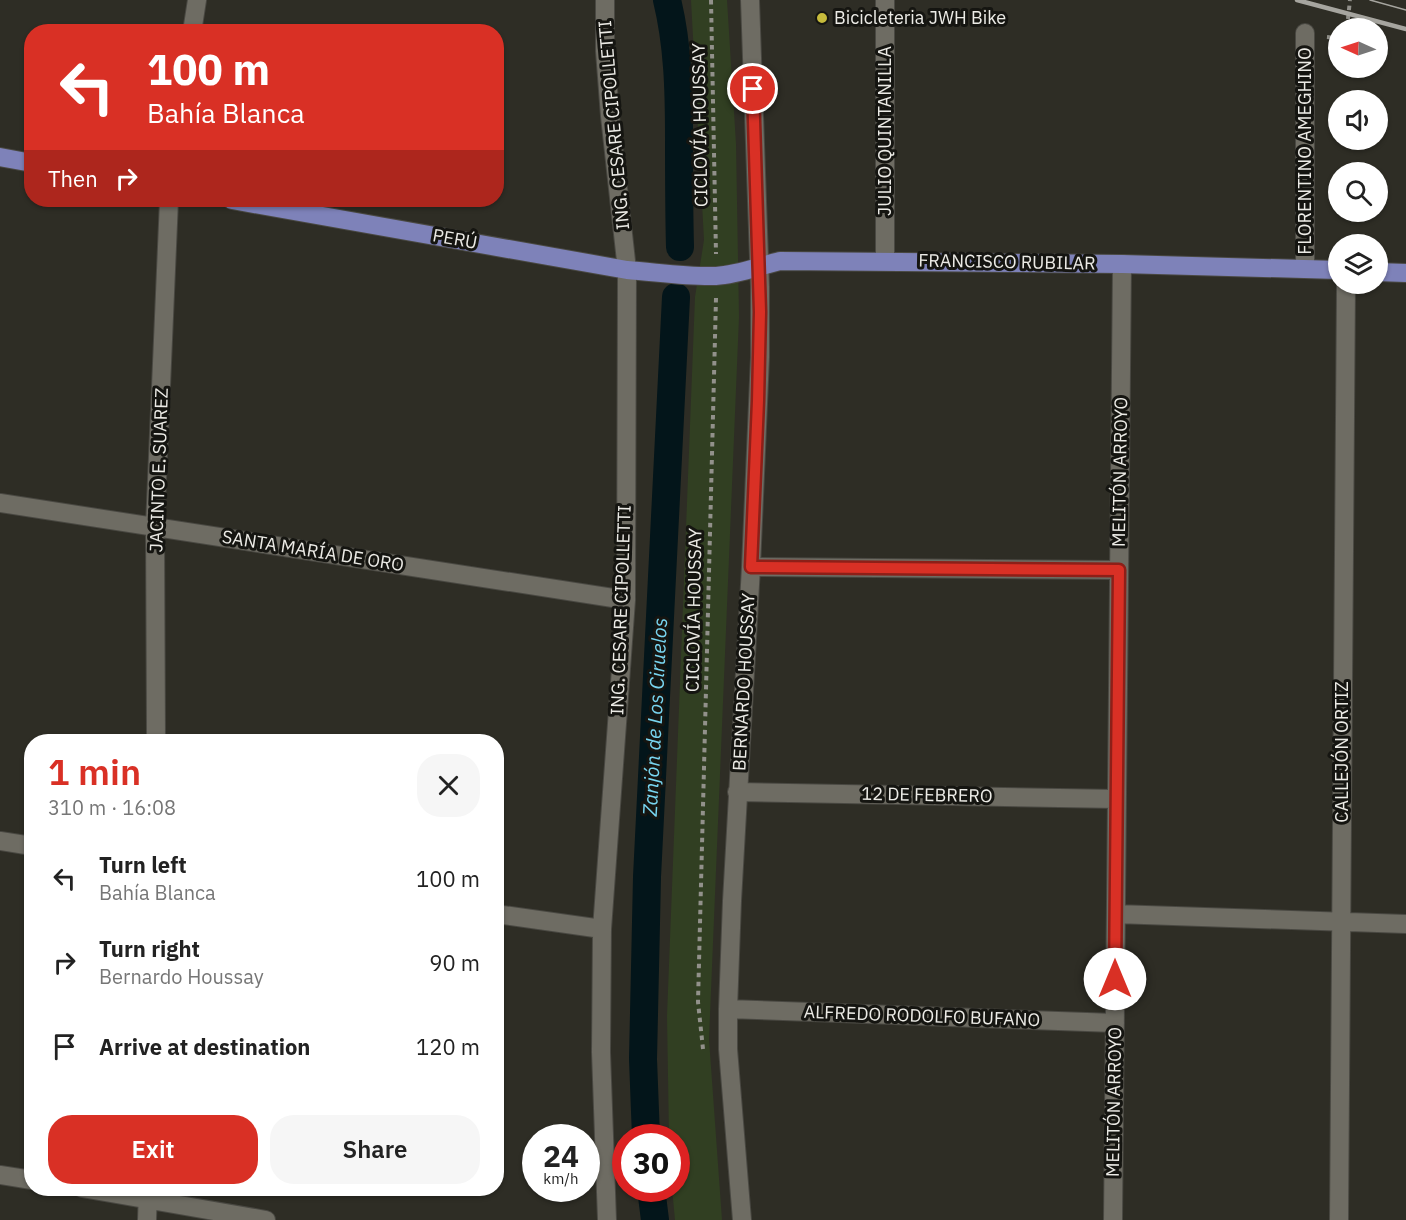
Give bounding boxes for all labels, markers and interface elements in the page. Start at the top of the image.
place label: Bicicleteria JWH Bike [834,6,1006,29]
marker: Bicicleteria JWH Bike [815,11,829,25]
north arrow [1328,18,1388,78]
map controls [1328,18,1388,294]
street label: ING. CESARE CIPOLLETTI [593,19,634,231]
text: 100 m [147,42,270,97]
street label: CICLOVÍA HOUSSAY [687,42,712,207]
street label: JULIO QUINTANILLA [873,46,896,216]
street label: FLORENTINO AMEGHINO [1293,47,1316,255]
icon: left [48,48,126,126]
pin [727,63,778,114]
icon: arrive [736,72,769,105]
button: sound [1328,90,1388,150]
text: Bahía Blanca [147,95,305,130]
icon: right [110,162,143,195]
button: search [1328,162,1388,222]
text: Then [48,164,98,193]
street label: PERÚ [431,223,479,254]
button: layers [1328,234,1388,294]
street label: FRANCISCO RUBILAR [918,248,1096,275]
street label: JACINTO E. SUAREZ [144,387,173,553]
street label: MELITÓN ARROYO [1107,397,1132,547]
street label: ING. CESARE CIPOLLETTI [605,505,636,715]
street label: SANTA MARÍA DE ORO [220,525,406,576]
street label: CICLOVÍA HOUSSAY [681,527,706,692]
street label: BERNARDO HOUSSAY [727,592,760,772]
water label: Zanjón de Los Ciruelos [636,617,673,818]
street label: CALLEJÓN ORTIZ [1330,681,1353,823]
text: 1 min [48,748,141,795]
button: close [417,754,480,817]
street label: 12 DE FEBRERO [861,782,993,807]
text: 310 m · 16:08 [48,794,176,821]
text: Turn left [99,850,187,879]
icon: left [48,862,81,895]
text: 100 m [416,864,480,893]
text: Bahía Blanca [99,879,216,906]
text: Turn right [99,934,200,963]
icon: right [48,946,81,979]
position arrow [1083,947,1147,1011]
text: 90 m [429,948,480,977]
text: Bernardo Houssay [99,963,264,990]
street label: ALFREDO RODOLFO BUFANO [803,1000,1041,1031]
street label: MELITÓN ARROYO [1101,1027,1126,1177]
icon: arrive [48,1030,81,1063]
text: Arrive at destination [99,1032,310,1061]
text: 120 m [416,1032,480,1061]
button: Exit [48,1115,258,1184]
button: Share [270,1115,480,1184]
speed limit sign: 30 [612,1124,690,1202]
text: 24 [543,1136,579,1175]
text: km/h [543,1169,579,1188]

